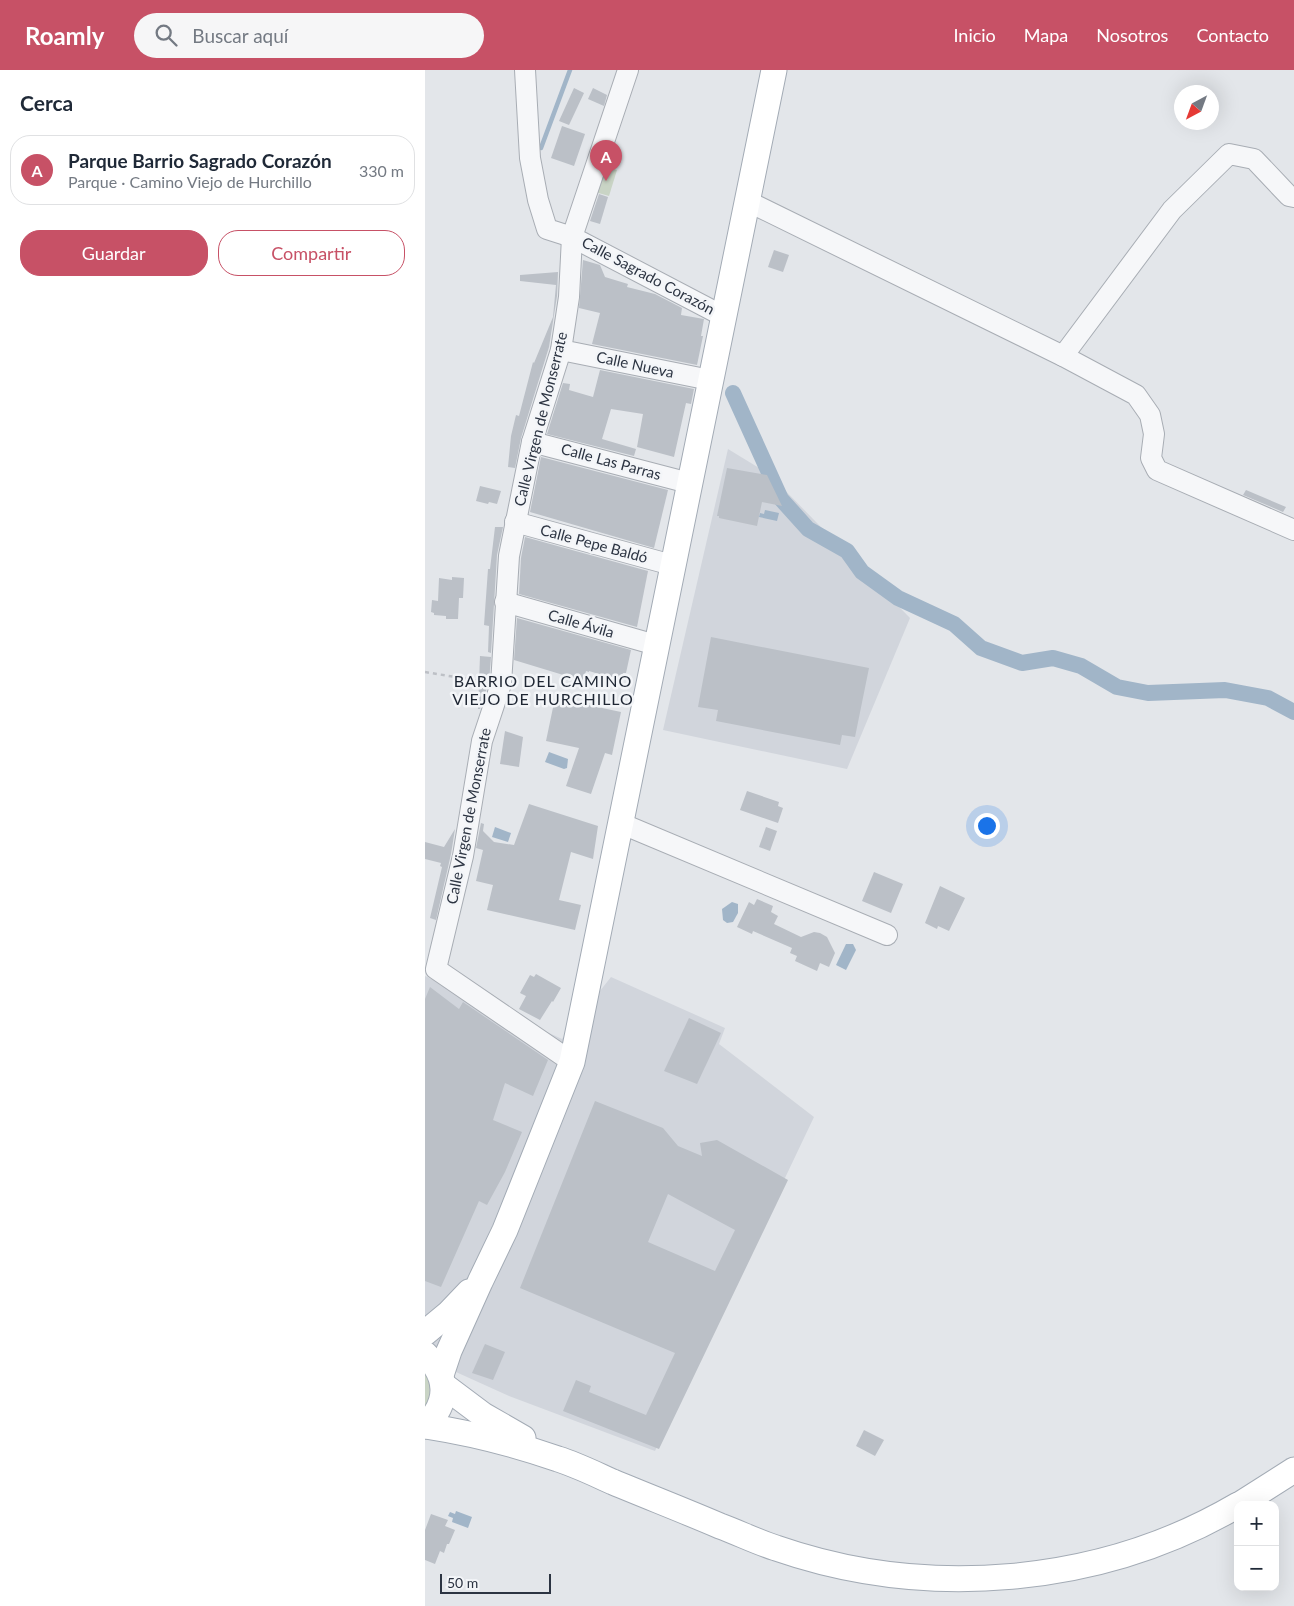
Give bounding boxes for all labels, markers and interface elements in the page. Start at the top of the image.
search box [134,13,484,58]
text: Roamly [25,21,104,50]
icon: search [152,21,180,49]
text: Buscar aquí [192,24,288,47]
text: Inicio [953,24,996,46]
text: Mapa [1024,24,1068,46]
text: Nosotros [1096,24,1168,46]
text: Contacto [1196,24,1269,46]
north arrow [1174,85,1219,130]
text: Cerca [20,90,73,115]
pin: A [590,140,622,181]
text: Parque Barrio Sagrado Corazón [68,149,332,172]
text: A [31,161,43,180]
text: 330 m [359,161,404,180]
text: Parque · Camino Viejo de Hurchillo [68,172,312,191]
button: Guardar [20,230,208,276]
button: Compartir [218,230,405,276]
street label: Calle Sagrado Corazón [579,232,718,318]
street label: Calle Virgen de Monserrate [510,330,570,508]
street label: Calle Nueva [595,347,676,381]
street label: Calle Las Parras [559,439,663,483]
street label: Calle Pepe Baldó [539,520,650,566]
street label: Calle Ávila [546,605,616,641]
district label: BARRIO DEL CAMINO VIEJO DE HURCHILLO [452,671,634,708]
street label: Calle Virgen de Monserrate [442,726,494,905]
your location [974,813,1000,839]
map controls [1234,1501,1279,1591]
button: + [1234,1501,1279,1546]
button: − [1234,1546,1279,1591]
scale bar [440,1571,551,1594]
text: 50 m [447,1574,478,1591]

